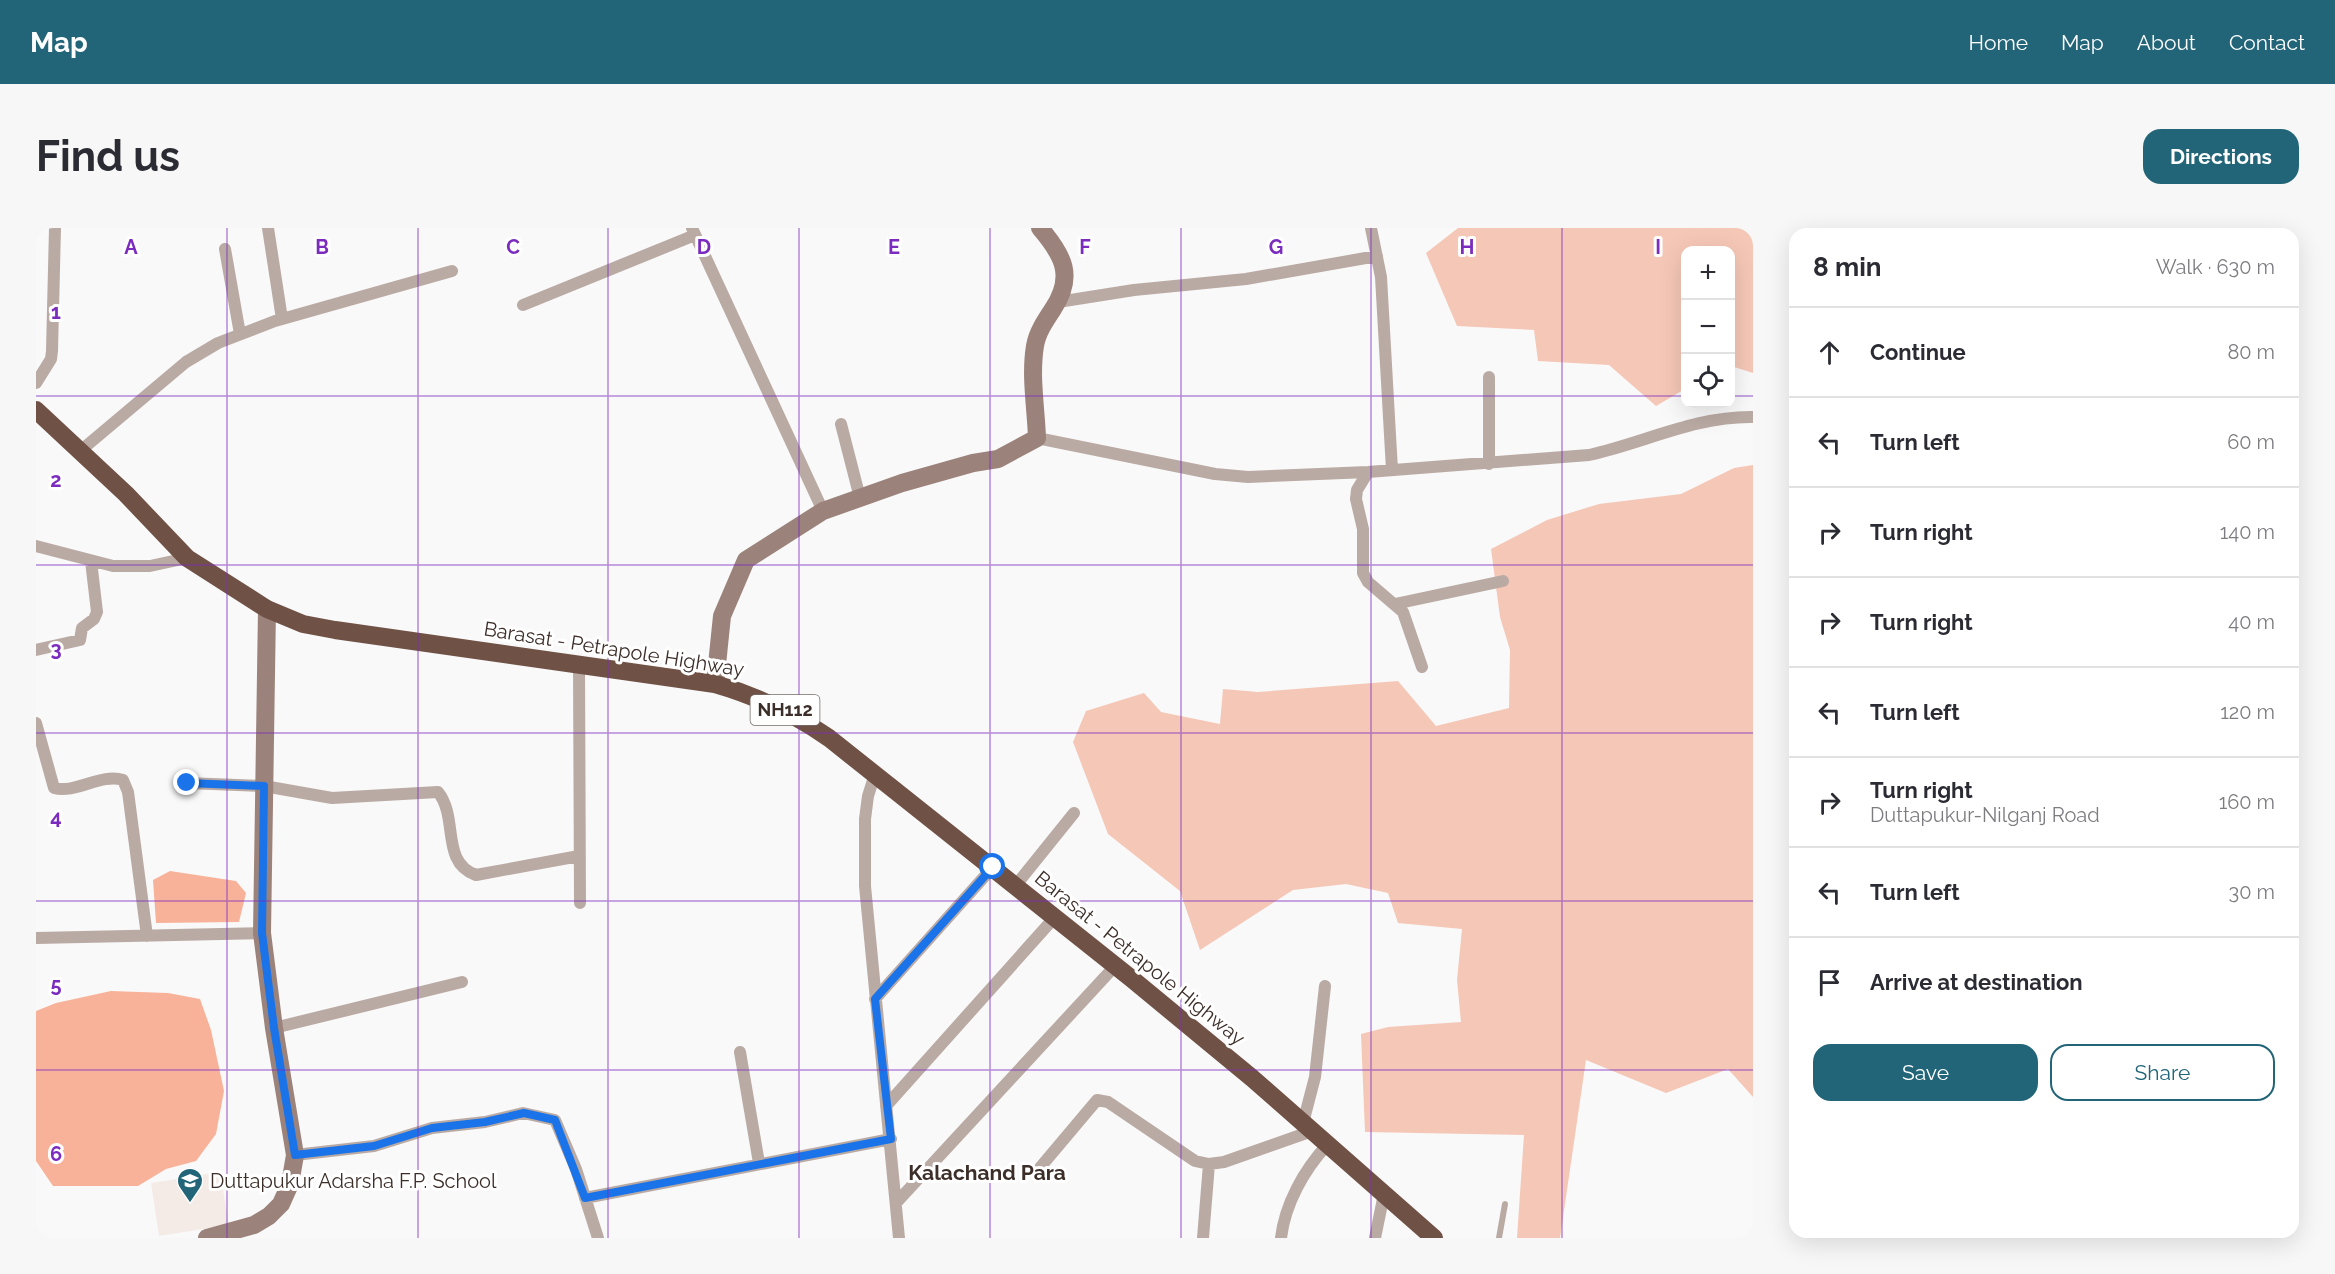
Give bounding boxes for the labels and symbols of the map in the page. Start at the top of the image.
text: A [124,235,138,259]
text: B [315,235,329,259]
text: C [506,235,520,259]
text: D [697,235,711,259]
text: E [888,235,900,259]
text: F [1079,235,1091,259]
text: G [1269,235,1283,259]
text: H [1460,235,1474,259]
text: I [1655,235,1661,259]
text: 1 [51,300,61,324]
text: 2 [50,468,62,492]
street label: Barasat - Petrapole Highway [482,617,746,681]
text: 3 [50,637,62,661]
road number: NH112 [750,695,819,725]
route end [173,769,199,795]
text: 4 [50,805,62,829]
route start [979,853,1005,879]
street label: Barasat - Petrapole Highway [1030,866,1250,1050]
text: 5 [50,973,62,997]
text: 6 [50,1142,62,1166]
district label: Kalachand Para [908,1160,1066,1185]
school or university icon: Duttapukur Adarsha F.P. School [175,1166,205,1204]
place label: Duttapukur Adarsha F.P. School [210,1169,497,1193]

